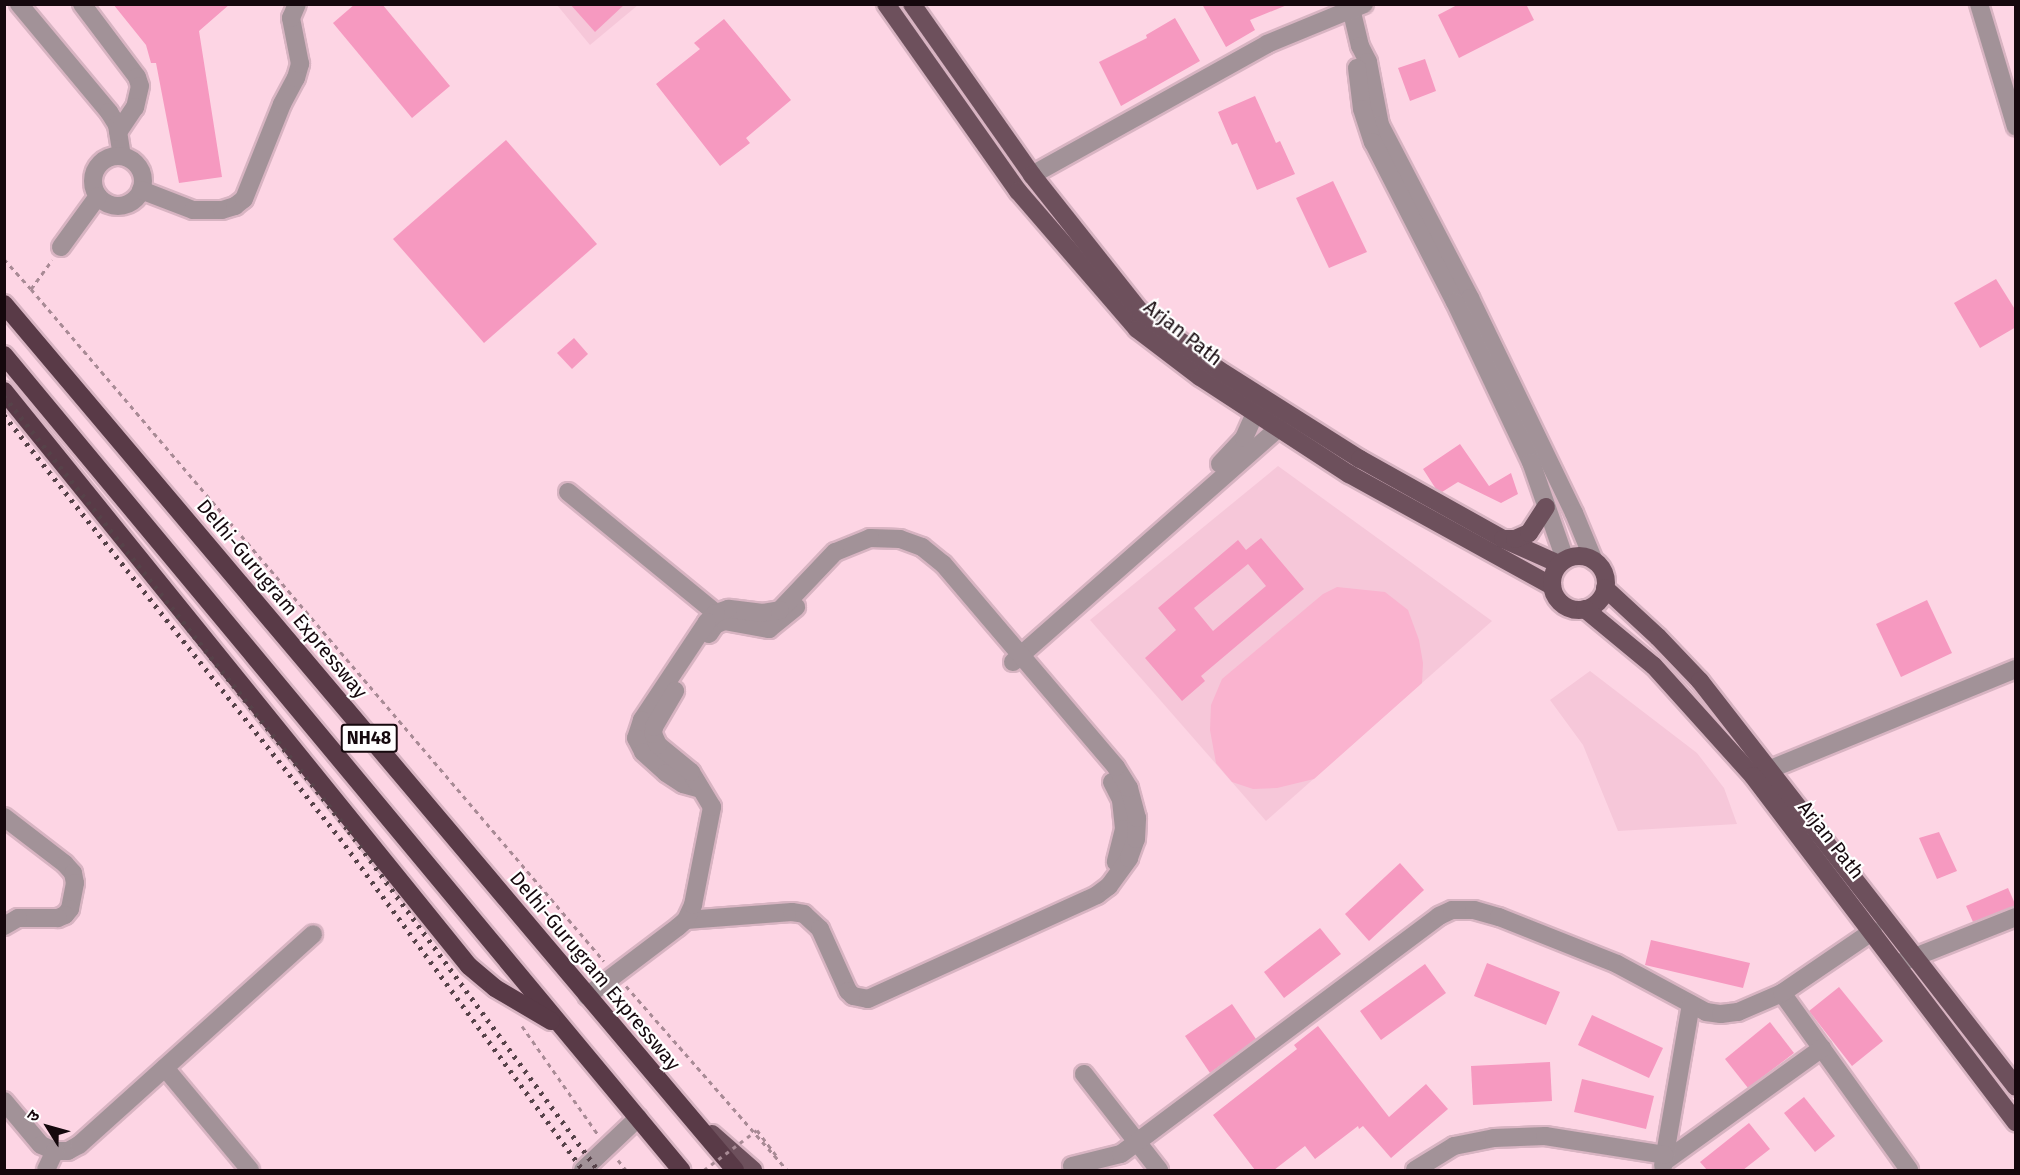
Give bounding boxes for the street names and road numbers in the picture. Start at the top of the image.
street label: Arjan Path [1139,295,1227,371]
street label: Delhi-Gurugram Expressway [192,495,372,703]
road number: NH48 [340,723,398,753]
street label: Arjan Path [1793,796,1869,884]
street label: Delhi-Gurugram Expressway [505,867,685,1075]

